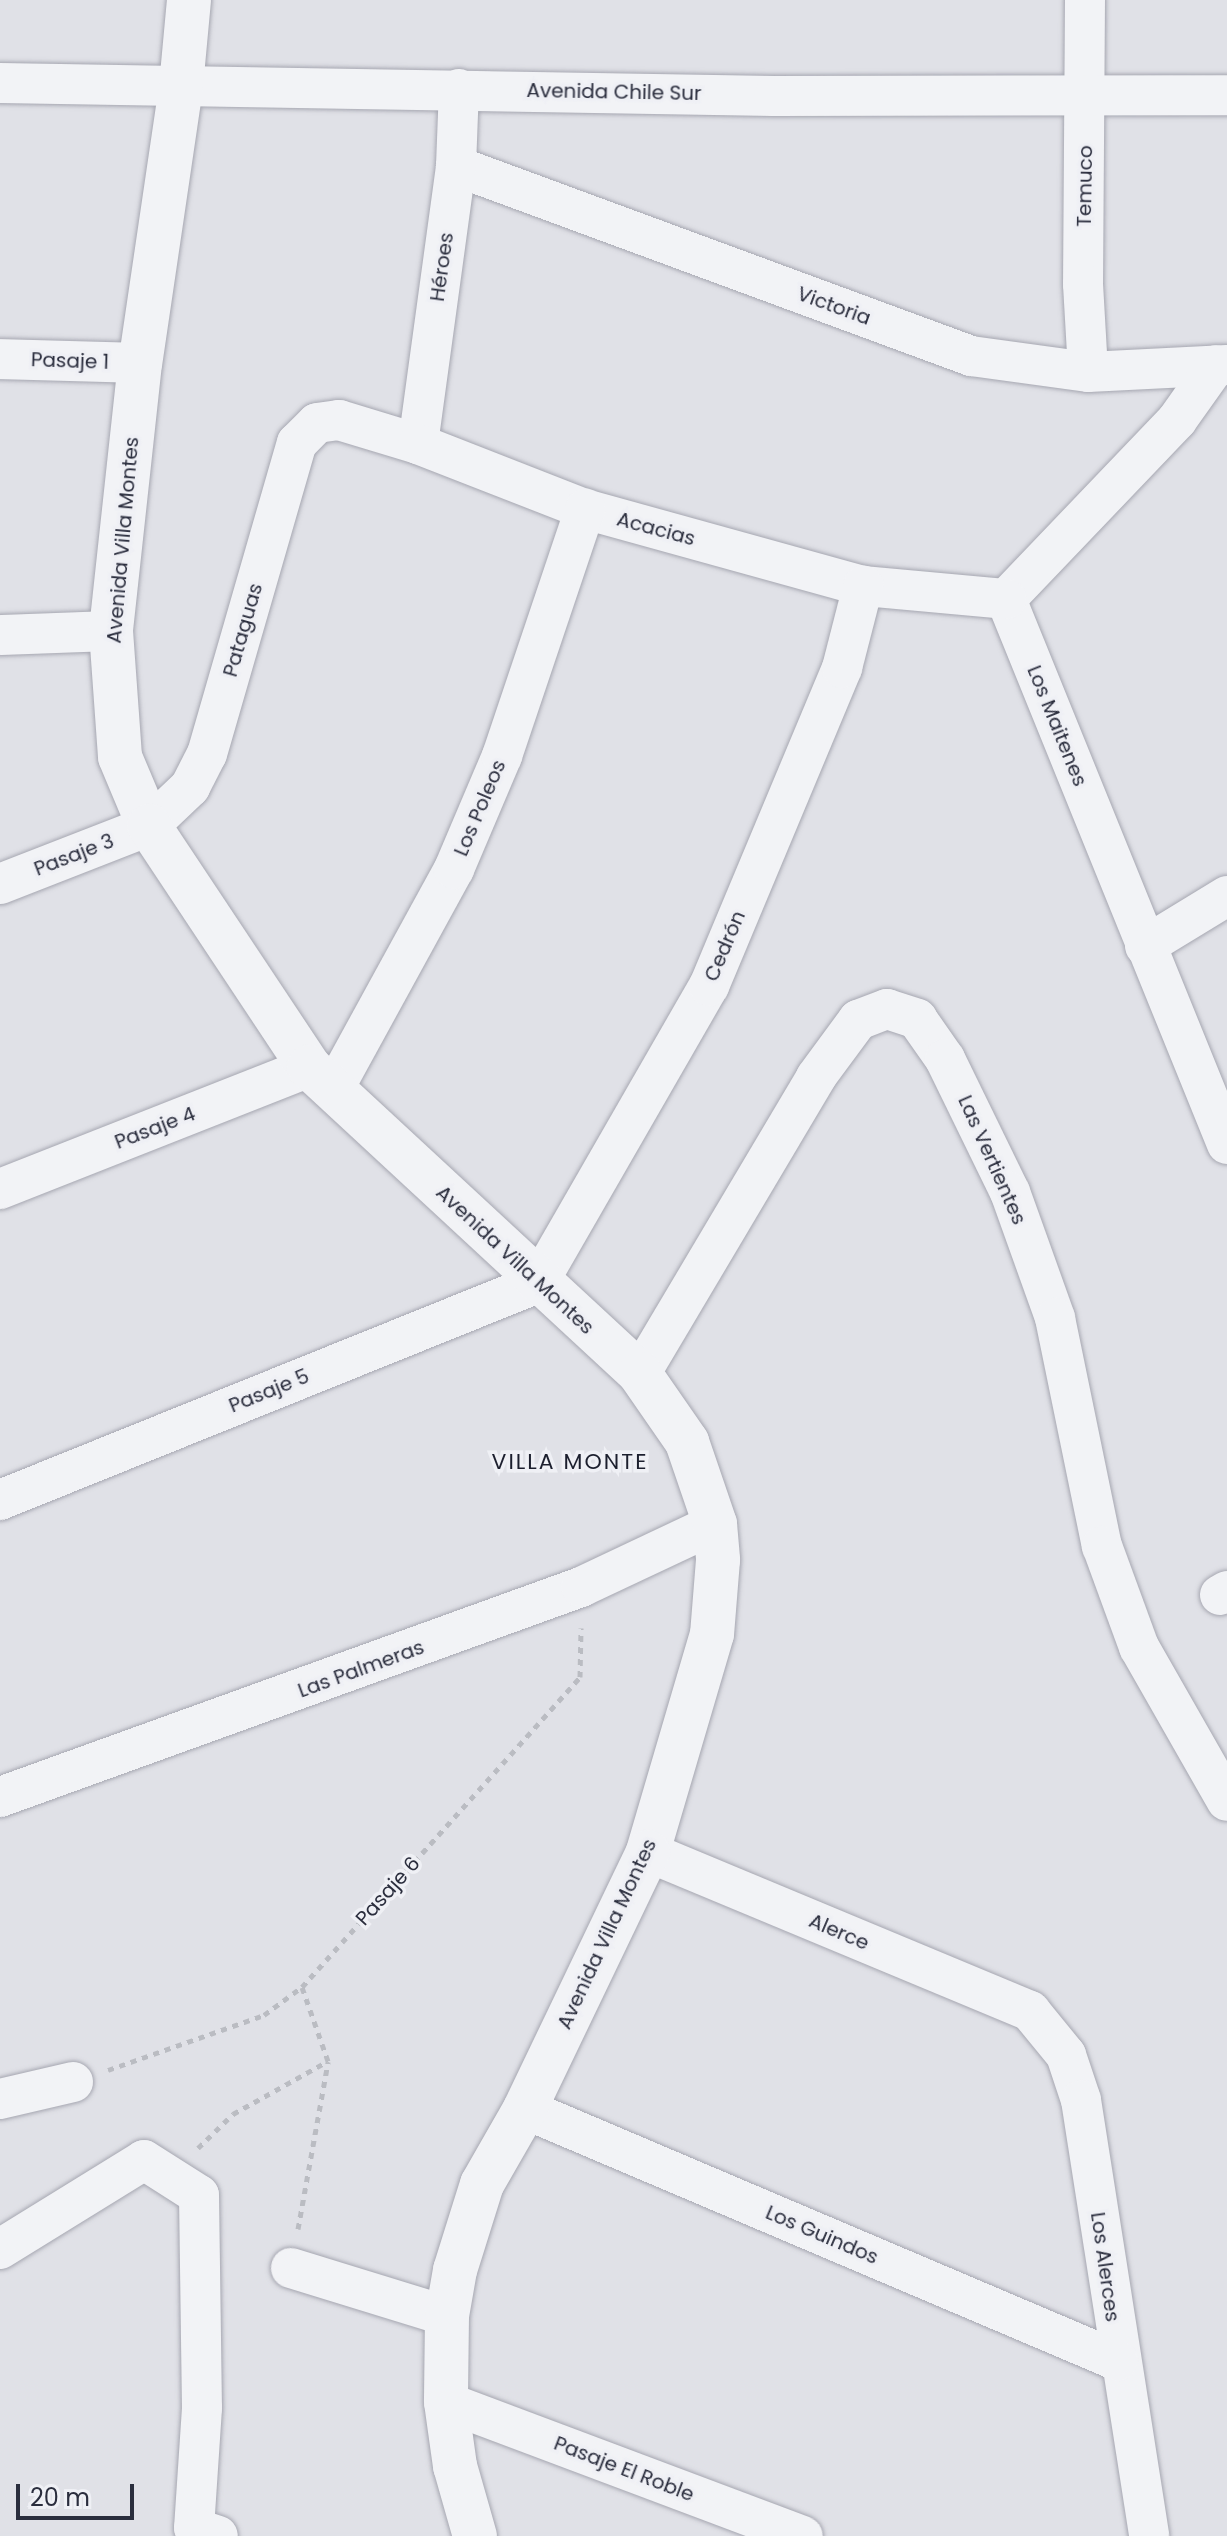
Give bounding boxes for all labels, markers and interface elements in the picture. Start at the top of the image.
street label: Avenida Chile Sur [526,78,702,106]
street label: Temuco [1072,145,1098,227]
street label: Héroes [425,231,459,303]
street label: Victoria [794,282,874,330]
street label: Pasaje 1 [31,348,109,374]
street label: Avenida Villa Montes [102,436,144,644]
street label: Acacias [614,507,698,551]
street label: Pataguas [218,580,268,680]
street label: Los Maitenes [1022,662,1092,790]
street label: Los Poleos [449,756,511,860]
street label: Pasaje 3 [31,829,117,881]
street label: Cedrón [699,907,751,985]
street label: Las Vertientes [953,1092,1031,1228]
street label: Pasaje 4 [111,1102,199,1154]
street label: Avenida Villa Montes [431,1181,599,1339]
street label: Pasaje 5 [225,1364,313,1418]
district label: VILLA MONTE [492,1449,648,1475]
street label: Las Palmeras [295,1635,427,1703]
street label: Avenida Villa Montes [552,1835,662,2033]
street label: Pasaje 6 [351,1852,425,1930]
street label: Alerce [805,1909,873,1955]
street label: Los Guindos [762,2200,882,2270]
street label: Los Alerces [1085,2211,1125,2323]
street label: Pasaje El Roble [551,2431,697,2507]
scale bar [20,2468,138,2518]
text: 20 m [30,2481,90,2514]

